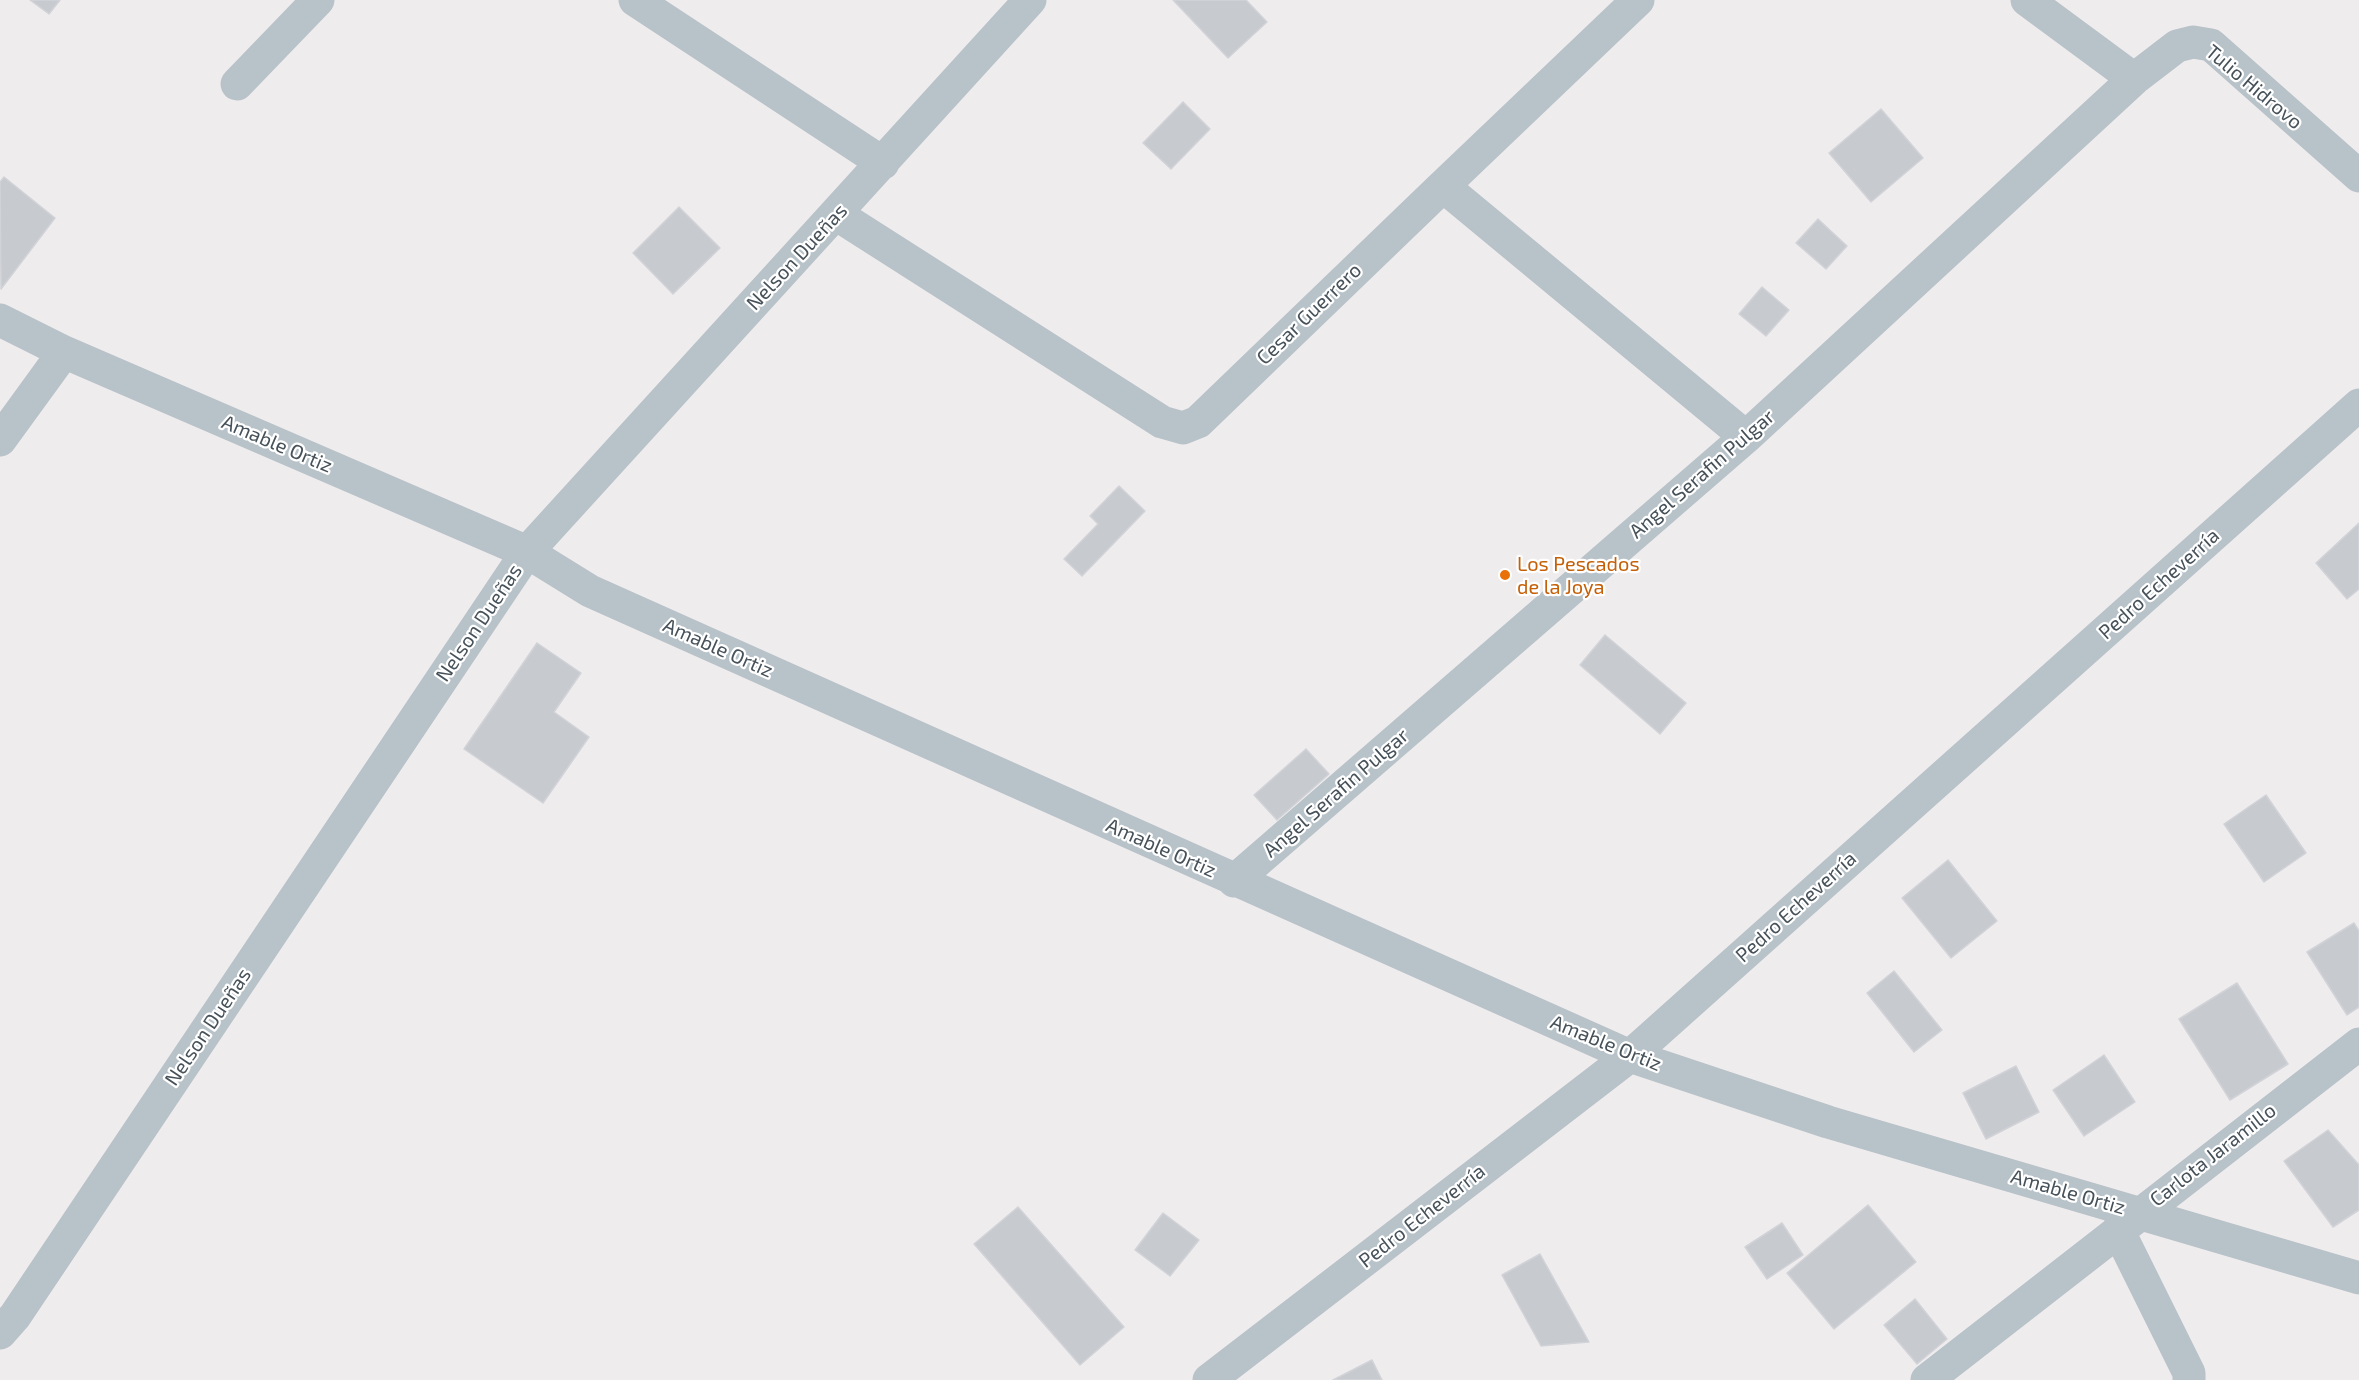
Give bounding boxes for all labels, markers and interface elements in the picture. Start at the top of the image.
street label: Tulio Hidrovo [2201,40,2307,134]
street label: Nelson Dueñas [742,199,852,315]
street label: Cesar Guerrero [1252,258,1366,370]
street label: Angel Serafin Pulgar [1624,404,1780,544]
street label: Amable Ortiz [218,410,336,478]
street label: Pedro Echeverría [2094,524,2224,644]
place label: Los Pescados de la Joya [1517,552,1640,599]
street label: Nelson Dueñas [431,560,527,686]
marker: Los Pescados de la Joya [1498,568,1512,582]
street label: Amable Ortiz [659,613,777,683]
street label: Angel Serafin Pulgar [1258,723,1414,863]
street label: Amable Ortiz [1102,813,1220,883]
street label: Pedro Echeverría [1731,847,1861,967]
street label: Nelson Dueñas [160,964,256,1090]
street label: Amable Ortiz [1547,1010,1665,1076]
street label: Carlota Jaramillo [2145,1098,2281,1212]
street label: Pedro Echeverría [1354,1159,1490,1273]
street label: Amable Ortiz [2008,1164,2128,1220]

